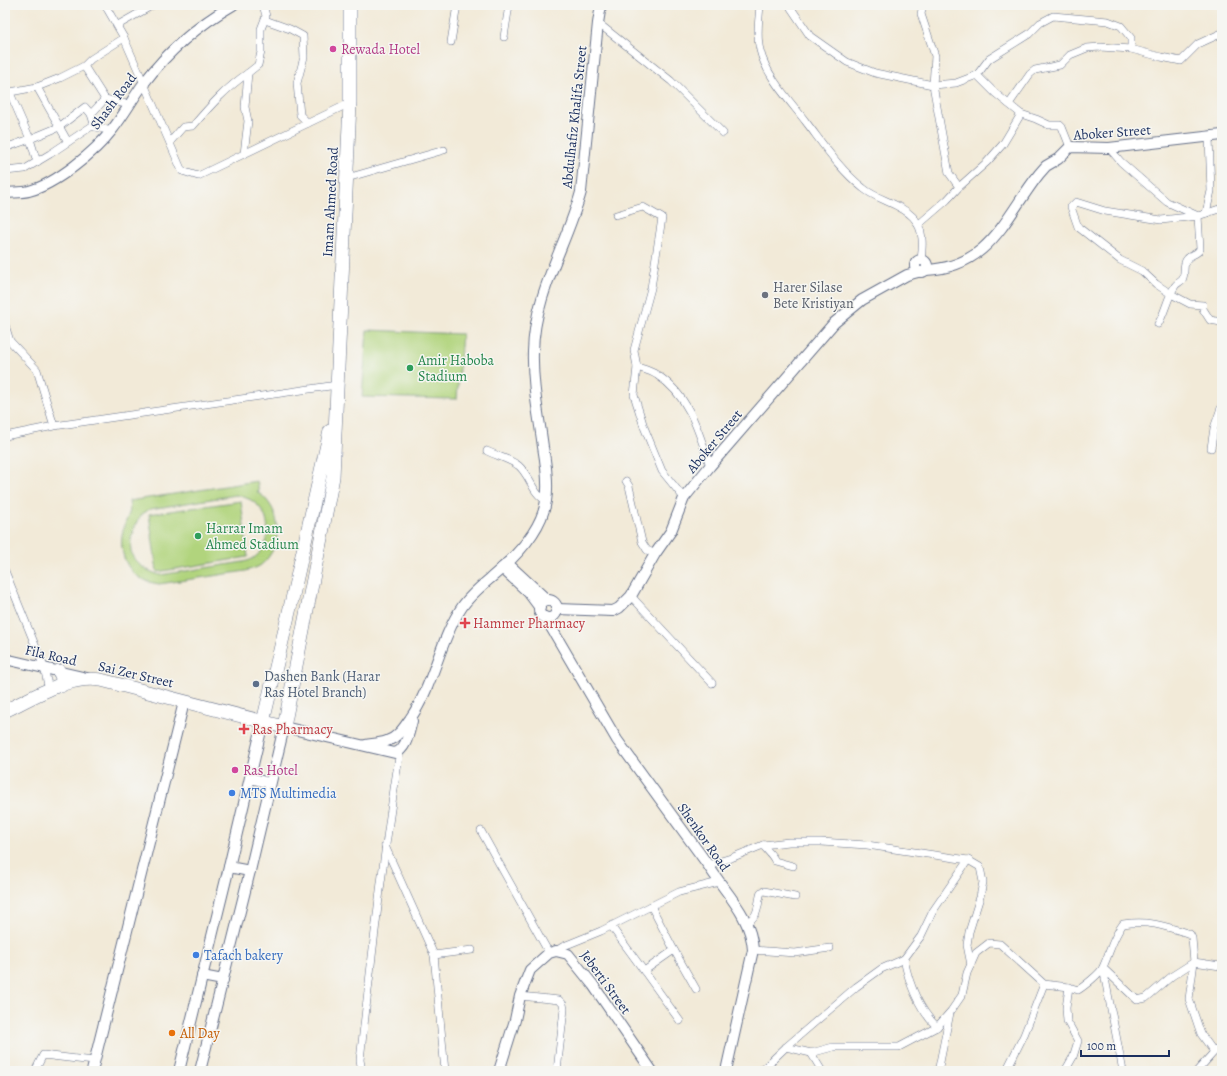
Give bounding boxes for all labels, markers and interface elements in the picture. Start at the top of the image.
place label: Rewada Hotel [341,40,421,59]
marker: Rewada Hotel [328,44,338,54]
street label: Abdulhafiz Khalifa Street [557,44,591,190]
street label: Shash Road [86,69,141,133]
street label: Aboker Street [1072,120,1152,145]
street label: Imam Ahmed Road [318,146,343,258]
place label: Harer Silase Bete Kristiyan [773,278,854,313]
marker: Harer Silase Bete Kristiyan [760,290,770,300]
place label: Amir Haboba Stadium [417,351,495,386]
marker: Amir Haboba Stadium [405,363,415,373]
street label: Aboker Street [682,405,747,478]
place label: Harrar Imam Ahmed Stadium [205,519,299,554]
marker: Harrar Imam Ahmed Stadium [193,531,203,541]
place label: Hammer Pharmacy [473,614,586,633]
marker: Hammer Pharmacy [460,618,470,628]
street label: Fila Road [23,640,79,671]
street label: Sai Zer Street [96,657,176,692]
place label: Dashen Bank (Harar Ras Hotel Branch) [264,667,381,702]
marker: Dashen Bank (Harar Ras Hotel Branch) [251,679,261,689]
place label: Ras Pharmacy [252,720,333,739]
marker: Ras Pharmacy [239,724,249,734]
place label: Ras Hotel [243,761,298,780]
marker: Ras Hotel [230,765,240,775]
place label: MTS Multimedia [240,784,337,803]
marker: MTS Multimedia [227,788,237,798]
street label: Shenkor Road [673,799,734,876]
place label: Tafach bakery [204,946,284,965]
street label: Jeberti Street [576,946,635,1018]
marker: Tafach bakery [191,950,201,960]
place label: All Day [179,1024,221,1043]
marker: All Day [167,1028,177,1038]
scale bar [1081,1032,1169,1058]
text: 100 m [1087,1038,1116,1054]

